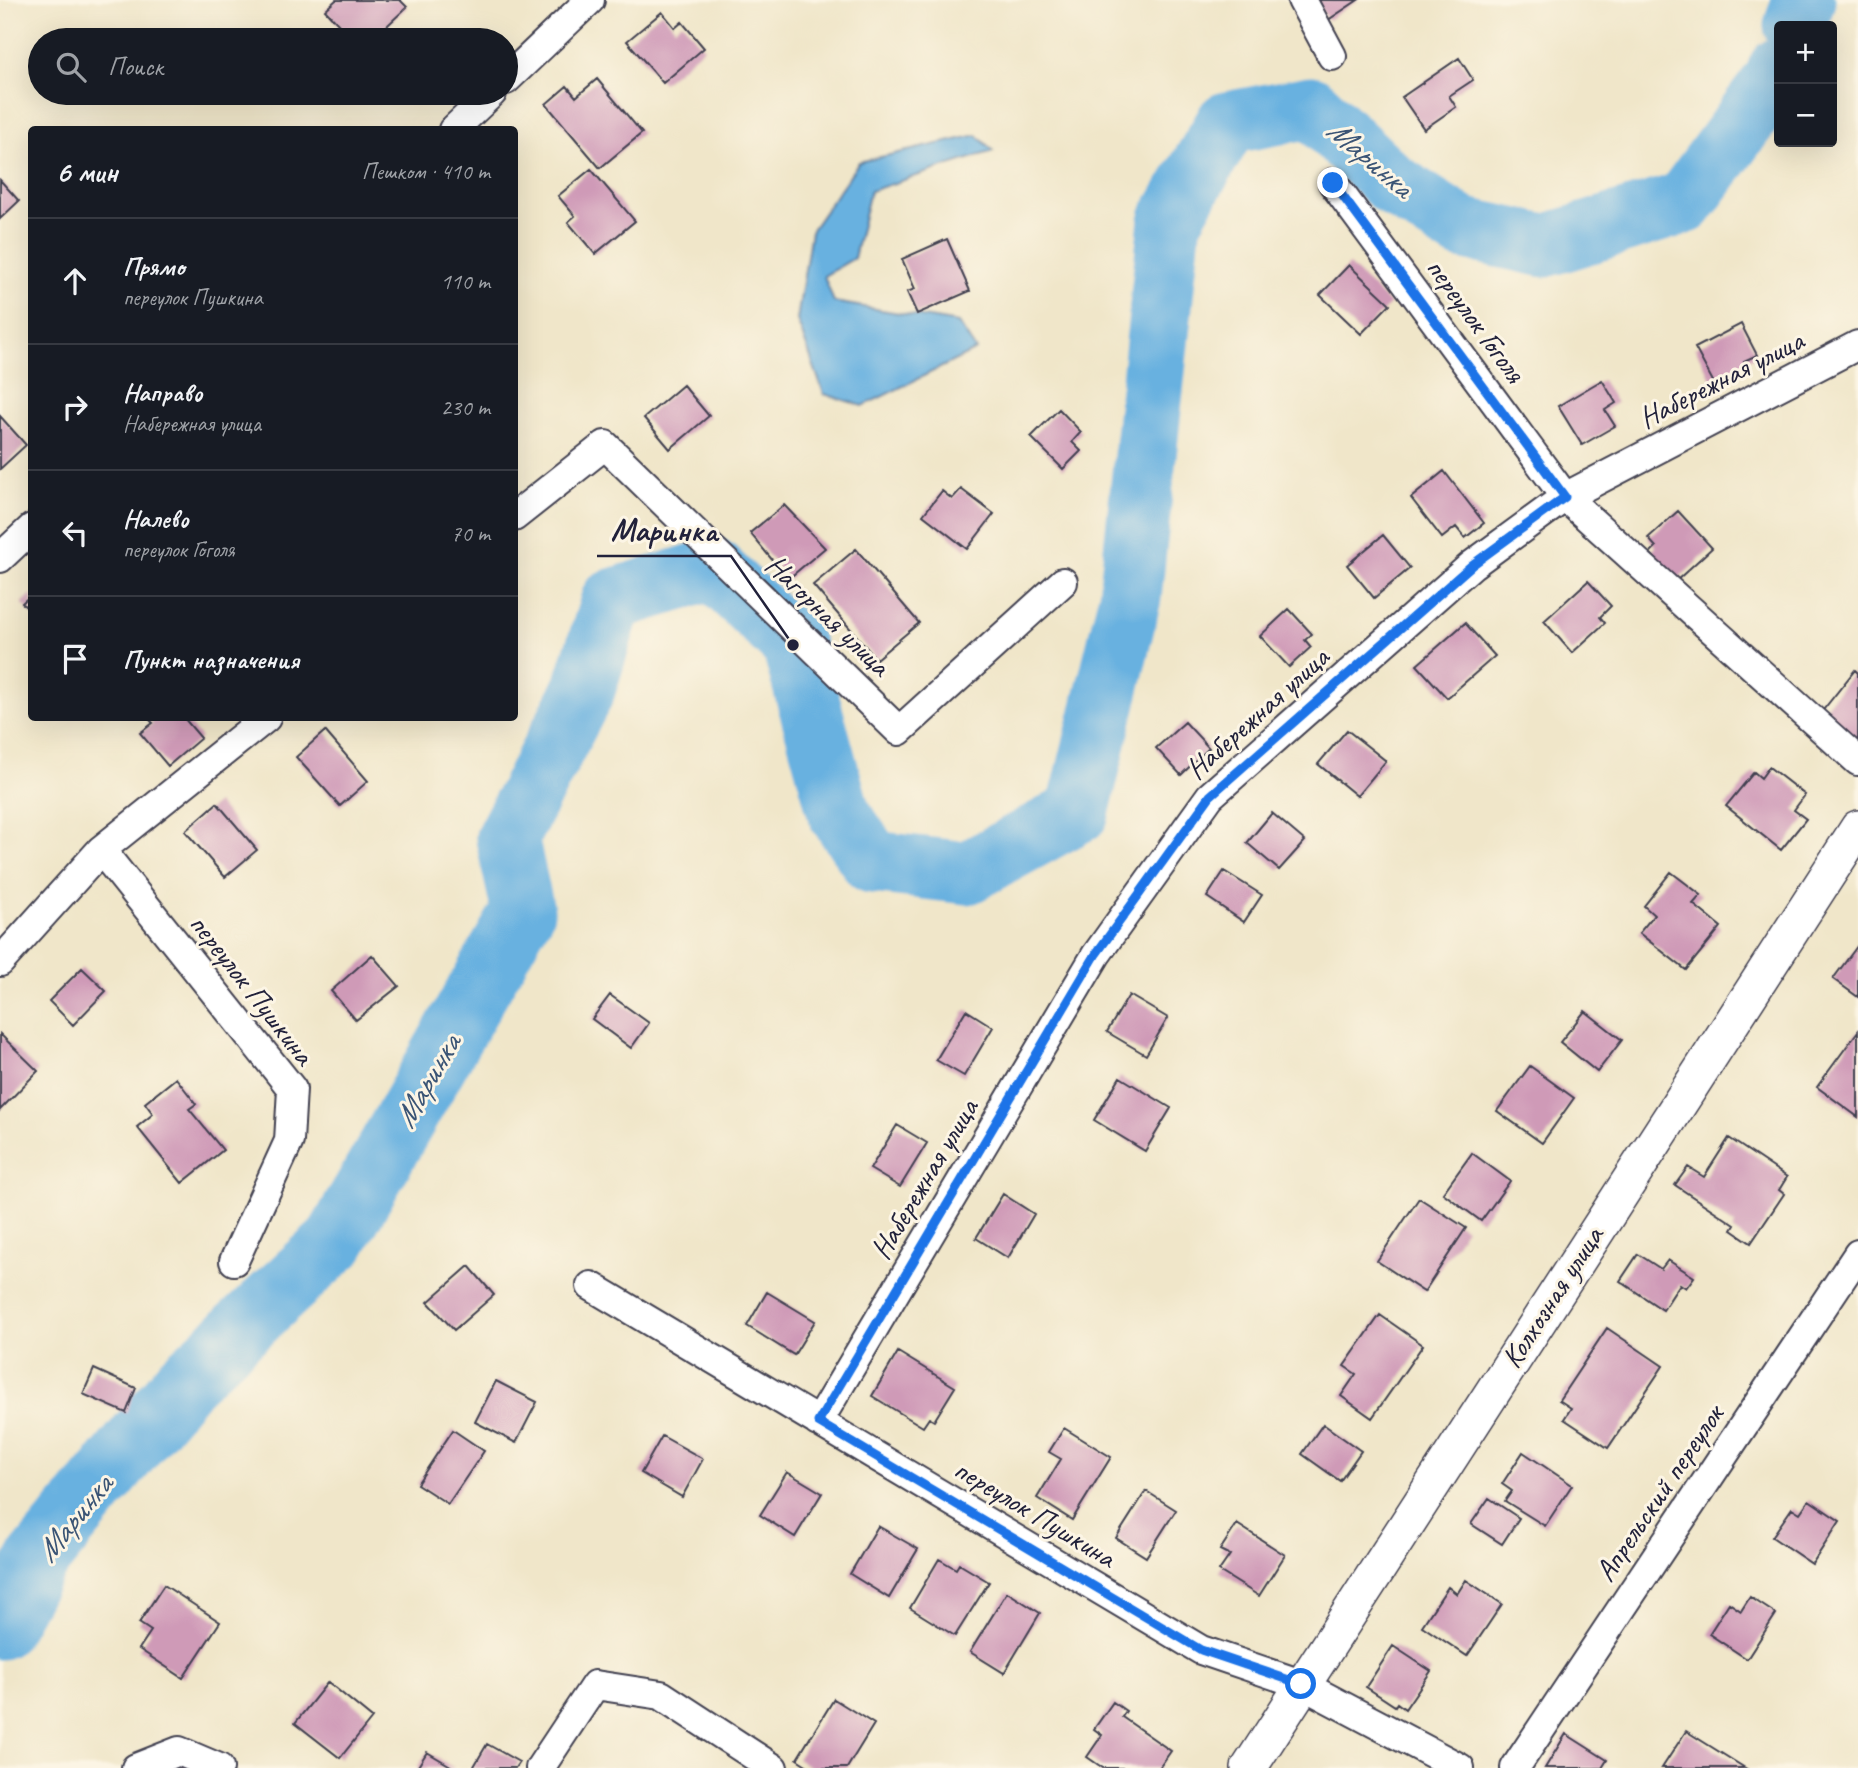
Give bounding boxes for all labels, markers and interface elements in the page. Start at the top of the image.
map controls [1774,21,1837,147]
button: + [1774,21,1837,84]
search box [28,28,518,105]
icon: search [52,48,90,86]
text: Поиск [108,50,163,83]
button: − [1774,84,1837,147]
water label: Маринка [1319,110,1424,209]
text: 6 мин [56,153,118,191]
text: Пешком · 410 m [362,157,490,186]
route end [1317,167,1348,198]
text: Прямо [123,250,185,283]
street label: переулок Гоголя [1418,250,1535,391]
icon: ahead [56,262,94,300]
text: 110 m [441,267,490,296]
text: переулок Пушкина [123,283,263,312]
street label: Набережная улица [1632,320,1812,437]
text: Направо [123,376,202,409]
icon: right [56,388,94,426]
text: 230 m [441,393,490,422]
text: Набережная улица [123,409,261,438]
text: Налево [123,502,189,535]
callout: Маринка [597,503,731,556]
text: Маринка [611,510,720,551]
icon: left [56,514,94,552]
text: 70 m [451,519,490,548]
text: переулок Гоголя [123,535,235,564]
street label: Нагорная улица [758,546,900,685]
street label: Набережная улица [1177,637,1338,787]
icon: arrive [56,640,94,678]
text: Пункт назначения [123,643,299,676]
street label: переулок Пушкина [181,906,324,1074]
water label: Маринка [384,1024,472,1135]
street label: Набережная улица [861,1090,988,1266]
street label: Колхозная улица [1492,1218,1613,1375]
street label: Апрельский переулок [1586,1395,1734,1588]
street label: переулок Пушкина [947,1450,1124,1577]
water label: Маринка [26,1463,124,1570]
route start [1285,1668,1316,1699]

